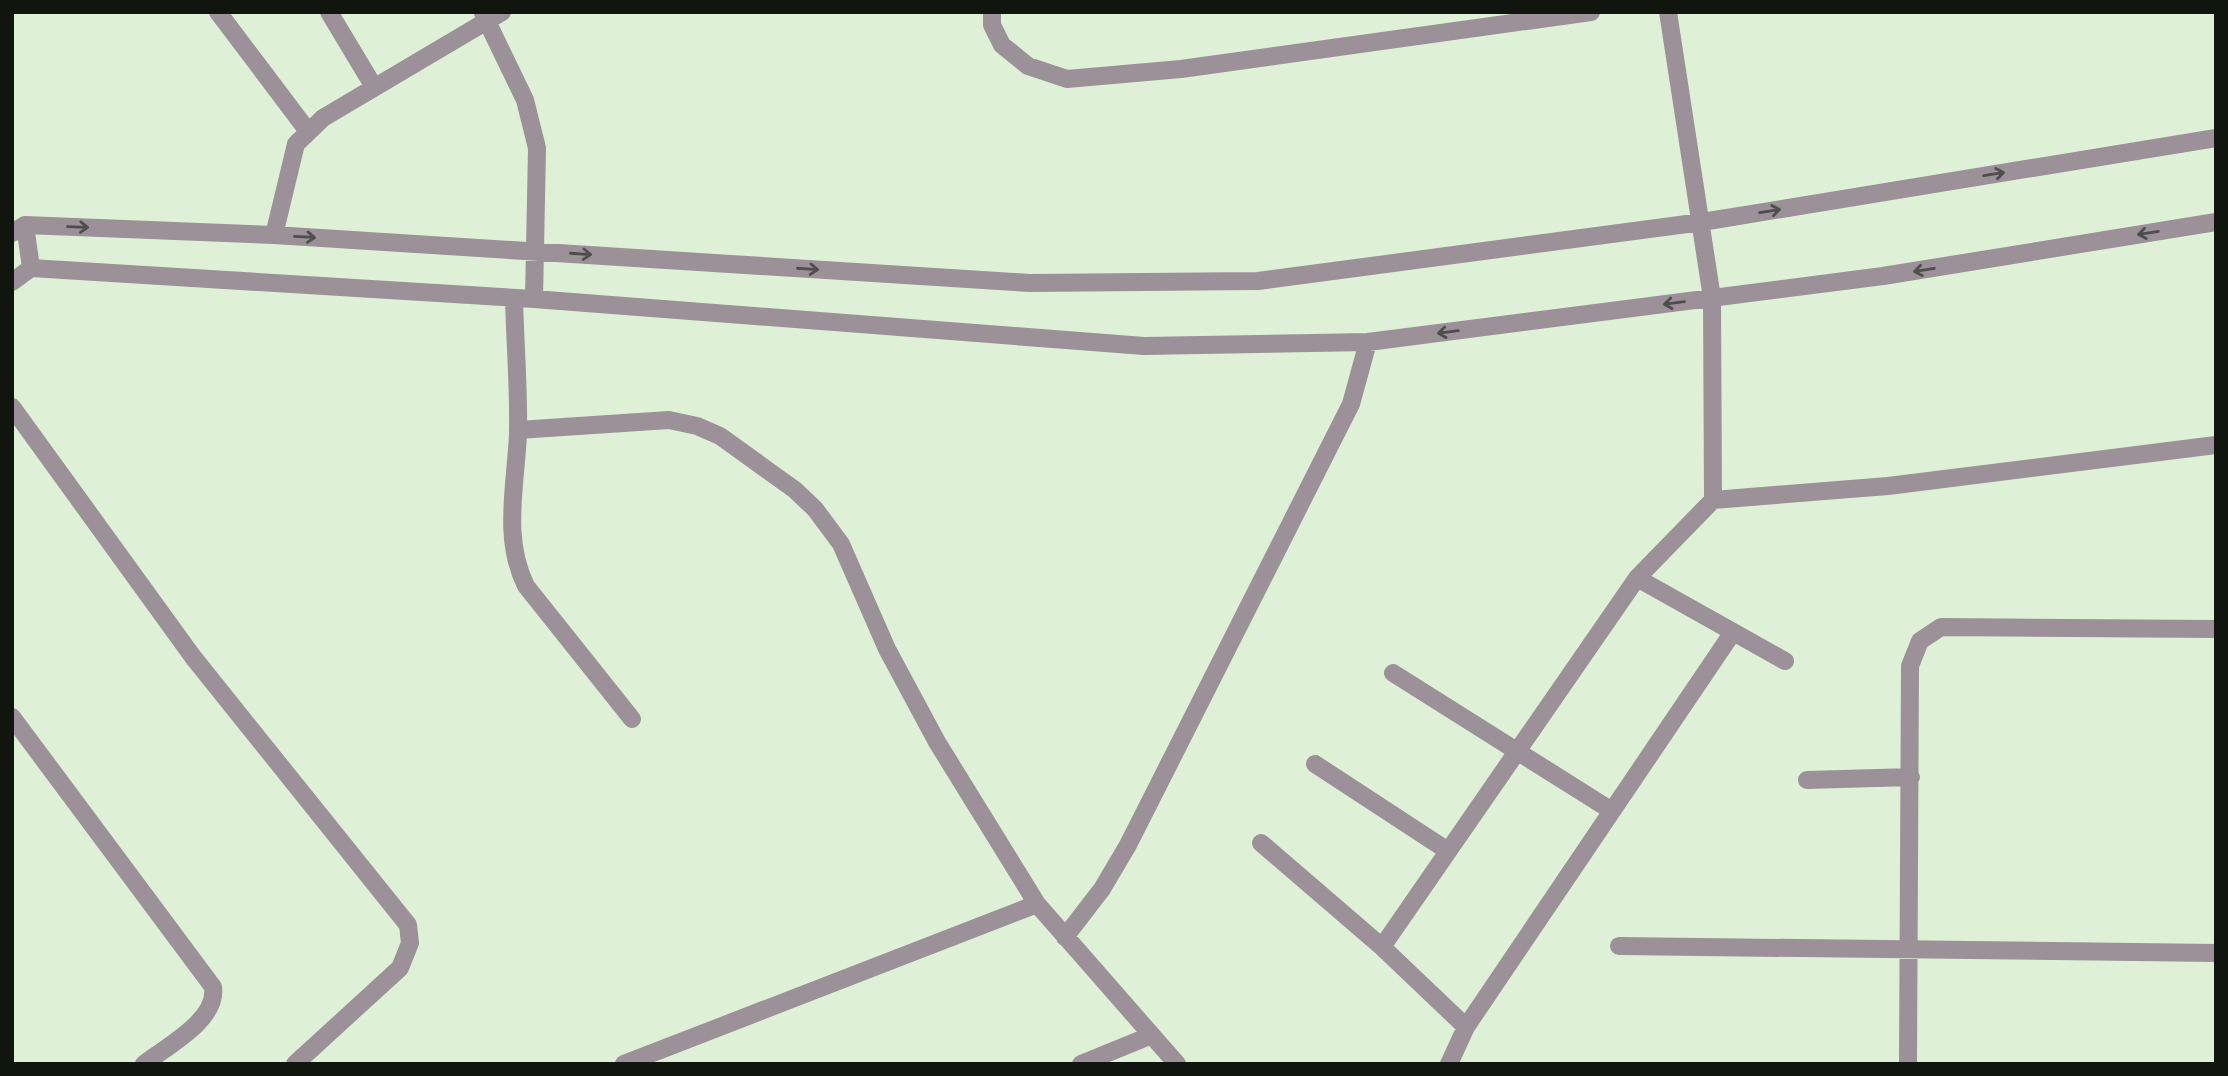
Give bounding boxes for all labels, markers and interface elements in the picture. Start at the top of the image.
one-way arrow [1982,167,2005,180]
one-way arrow [1758,204,1781,217]
one-way arrow [66,220,89,233]
one-way arrow [2137,227,2160,240]
one-way arrow [294,231,316,244]
one-way arrow [570,247,593,260]
one-way arrow [797,262,820,275]
one-way arrow [1913,264,1936,277]
one-way arrow [1663,296,1686,309]
one-way arrow [1438,325,1460,338]

